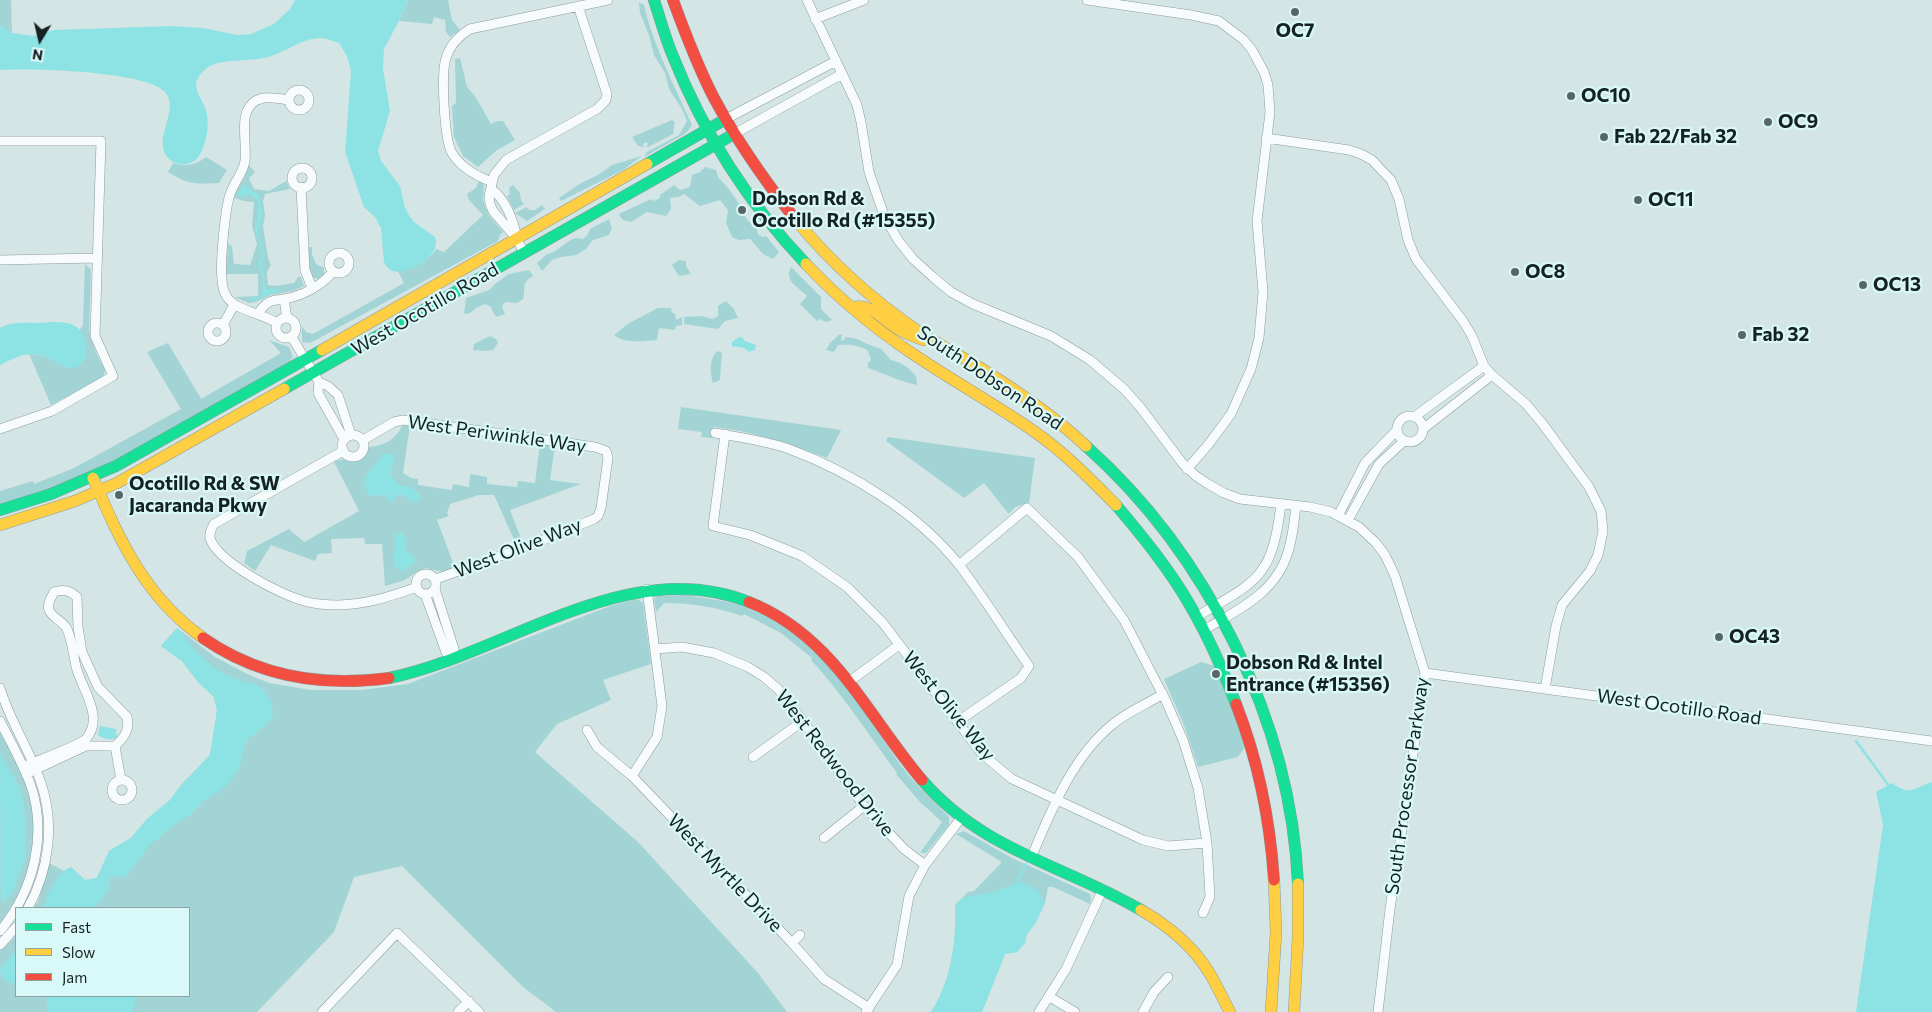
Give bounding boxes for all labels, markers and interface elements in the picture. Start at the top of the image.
marker: OC7 [1289,6,1301,18]
north arrow [15,15,65,65]
place label: OC7 [1276,20,1314,42]
text: N [31,46,44,65]
place label: OC10 [1581,85,1631,107]
marker: OC10 [1565,90,1577,102]
place label: OC9 [1778,111,1818,133]
marker: OC9 [1762,116,1774,128]
place label: Fab 22/Fab 32 [1614,126,1737,148]
marker: Fab 22/Fab 32 [1598,131,1610,143]
place label: Dobson Rd & Ocotillo Rd (#15355) [752,188,935,232]
place label: OC11 [1648,189,1694,211]
marker: OC11 [1632,194,1644,206]
marker: Dobson Rd & Ocotillo Rd (#15355) [736,204,748,216]
street label: West Ocotillo Road [347,258,503,360]
place label: OC8 [1525,261,1565,283]
marker: OC8 [1509,266,1521,278]
place label: OC13 [1873,274,1921,296]
marker: OC13 [1857,279,1869,291]
street label: South Dobson Road [913,321,1067,435]
place label: Fab 32 [1752,324,1809,346]
marker: Fab 32 [1736,329,1748,341]
street label: West Periwinkle Way [406,410,588,458]
place label: Ocotillo Rd & SW Jacaranda Pkwy [129,473,280,517]
marker: Ocotillo Rd & SW Jacaranda Pkwy [113,489,125,501]
street label: West Olive Way [451,513,585,583]
place label: OC43 [1729,626,1780,648]
marker: OC43 [1713,631,1725,643]
street label: West Olive Way [898,647,1000,765]
place label: Dobson Rd & Intel Entrance (#15356) [1226,652,1390,696]
marker: Dobson Rd & Intel Entrance (#15356) [1210,668,1222,680]
street label: South Processor Parkway [1380,676,1434,896]
street label: West Ocotillo Road [1595,684,1763,730]
street label: West Redwood Drive [771,685,899,841]
street label: West Myrtle Drive [663,809,787,937]
legend [15,907,190,997]
text: Fast [62,918,91,936]
text: Slow [62,943,95,961]
text: Jam [62,968,87,986]

